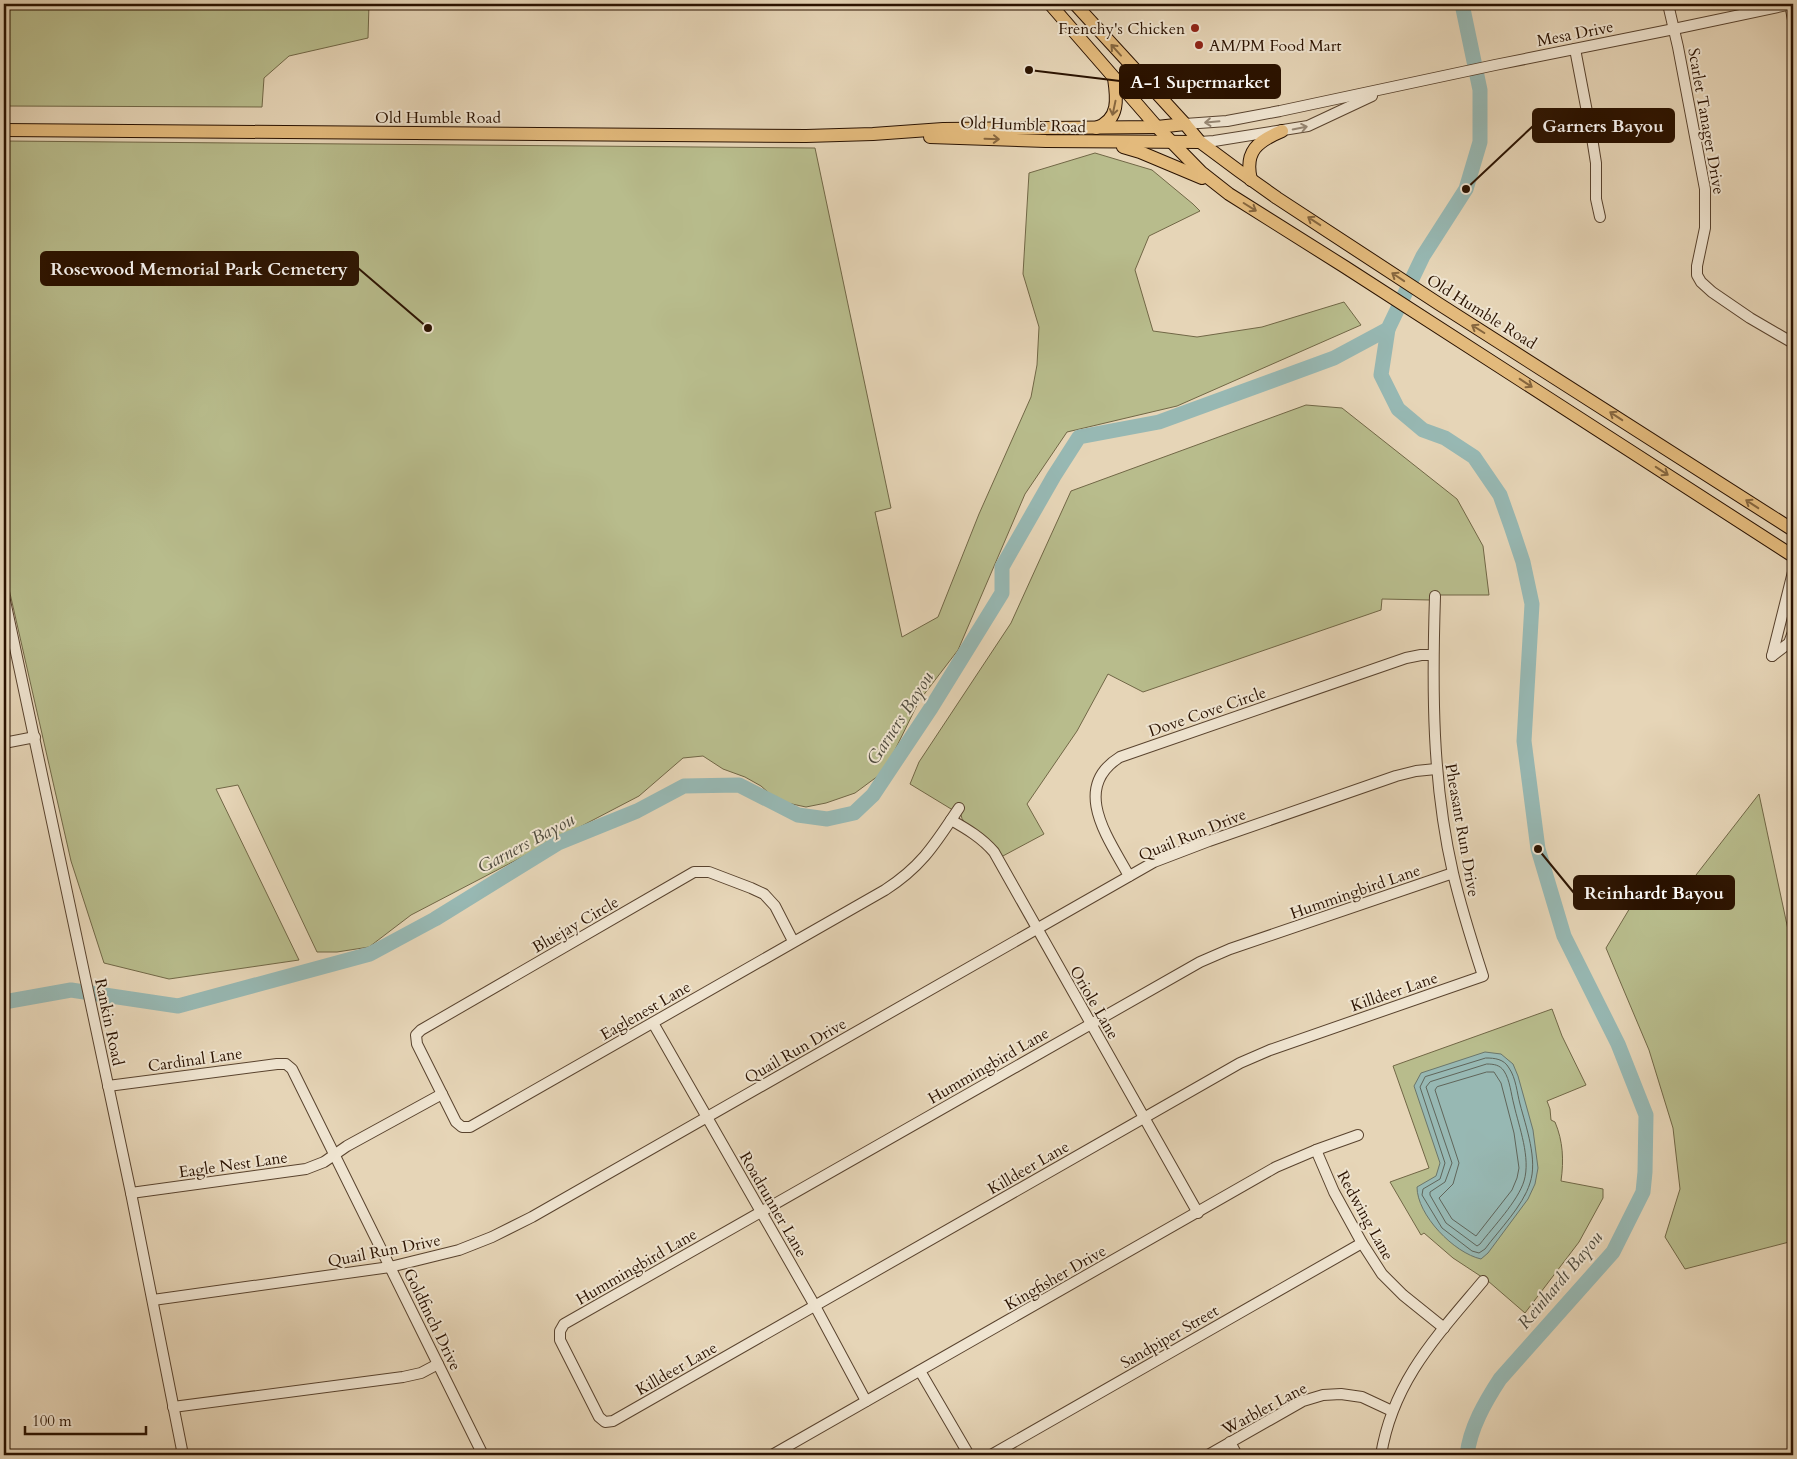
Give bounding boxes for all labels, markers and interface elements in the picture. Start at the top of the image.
street label: Mesa Drive [1535,16,1615,52]
place label: Frenchy's Chicken [1058,18,1185,40]
marker: Frenchy's Chicken [1189,22,1201,34]
place label: AM/PM Food Mart [1209,35,1342,57]
marker: AM/PM Food Mart [1193,39,1205,51]
one-way arrow [1111,44,1122,57]
street label: Scarlet Tanager Drive [1682,46,1730,196]
callout: A-1 Supermarket [1120,65,1280,98]
text: A-1 Supermarket [1130,70,1270,95]
one-way arrow [1109,99,1119,115]
street label: Old Humble Road [375,107,501,129]
callout: Garners Bayou [1533,109,1674,142]
street label: Old Humble Road [960,112,1087,138]
text: Garners Bayou [1542,114,1664,139]
one-way arrow [1204,117,1220,127]
one-way arrow [1291,123,1307,132]
one-way arrow [983,135,999,144]
one-way arrow [1243,203,1257,213]
one-way arrow [1307,216,1321,226]
callout: Rosewood Memorial Park Cemetery [41,252,358,285]
text: Rosewood Memorial Park Cemetery [50,257,348,282]
street label: Old Humble Road [1422,269,1541,355]
one-way arrow [1392,272,1406,282]
one-way arrow [1472,324,1486,334]
one-way arrow [1518,378,1532,388]
one-way arrow [1609,411,1623,421]
one-way arrow [1655,466,1669,476]
one-way arrow [1746,499,1760,509]
water label: Garners Bayou [861,667,940,770]
street label: Dove Cove Circle [1146,682,1269,742]
street label: Pheasant Run Drive [1439,762,1485,899]
street label: Quail Run Drive [1135,803,1249,867]
water label: Garners Bayou [473,807,579,880]
street label: Hummingbird Lane [1287,859,1423,925]
callout: Reinhardt Bayou [1574,876,1734,909]
text: Reinhardt Bayou [1584,881,1724,906]
street label: Bluejay Circle [528,891,623,958]
street label: Oriole Lane [1064,962,1124,1043]
street label: Killdeer Lane [1348,967,1441,1017]
street label: Eaglenest Lane [596,976,695,1046]
street label: Rankin Road [89,977,129,1068]
street label: Quail Run Drive [740,1013,851,1089]
street label: Hummingbird Lane [924,1022,1053,1110]
street label: Cardinal Lane [146,1042,244,1078]
street label: Killdeer Lane [984,1136,1073,1200]
street label: Eagle Nest Lane [177,1146,289,1184]
street label: Roadrunner Lane [734,1148,812,1261]
street label: Redwing Lane [1331,1167,1399,1264]
street label: Hummingbird Lane [572,1223,701,1311]
water label: Reinhardt Bayou [1512,1226,1609,1335]
street label: Quail Run Drive [326,1229,442,1273]
street label: Kingfisher Drive [1001,1240,1110,1316]
street label: Goldfinch Drive [398,1265,466,1374]
street label: Sandpiper Street [1116,1300,1223,1374]
street label: Killdeer Lane [632,1337,721,1401]
street label: Warbler Lane [1217,1377,1311,1441]
scale bar [25,1404,146,1436]
text: 100 m [32,1411,72,1431]

